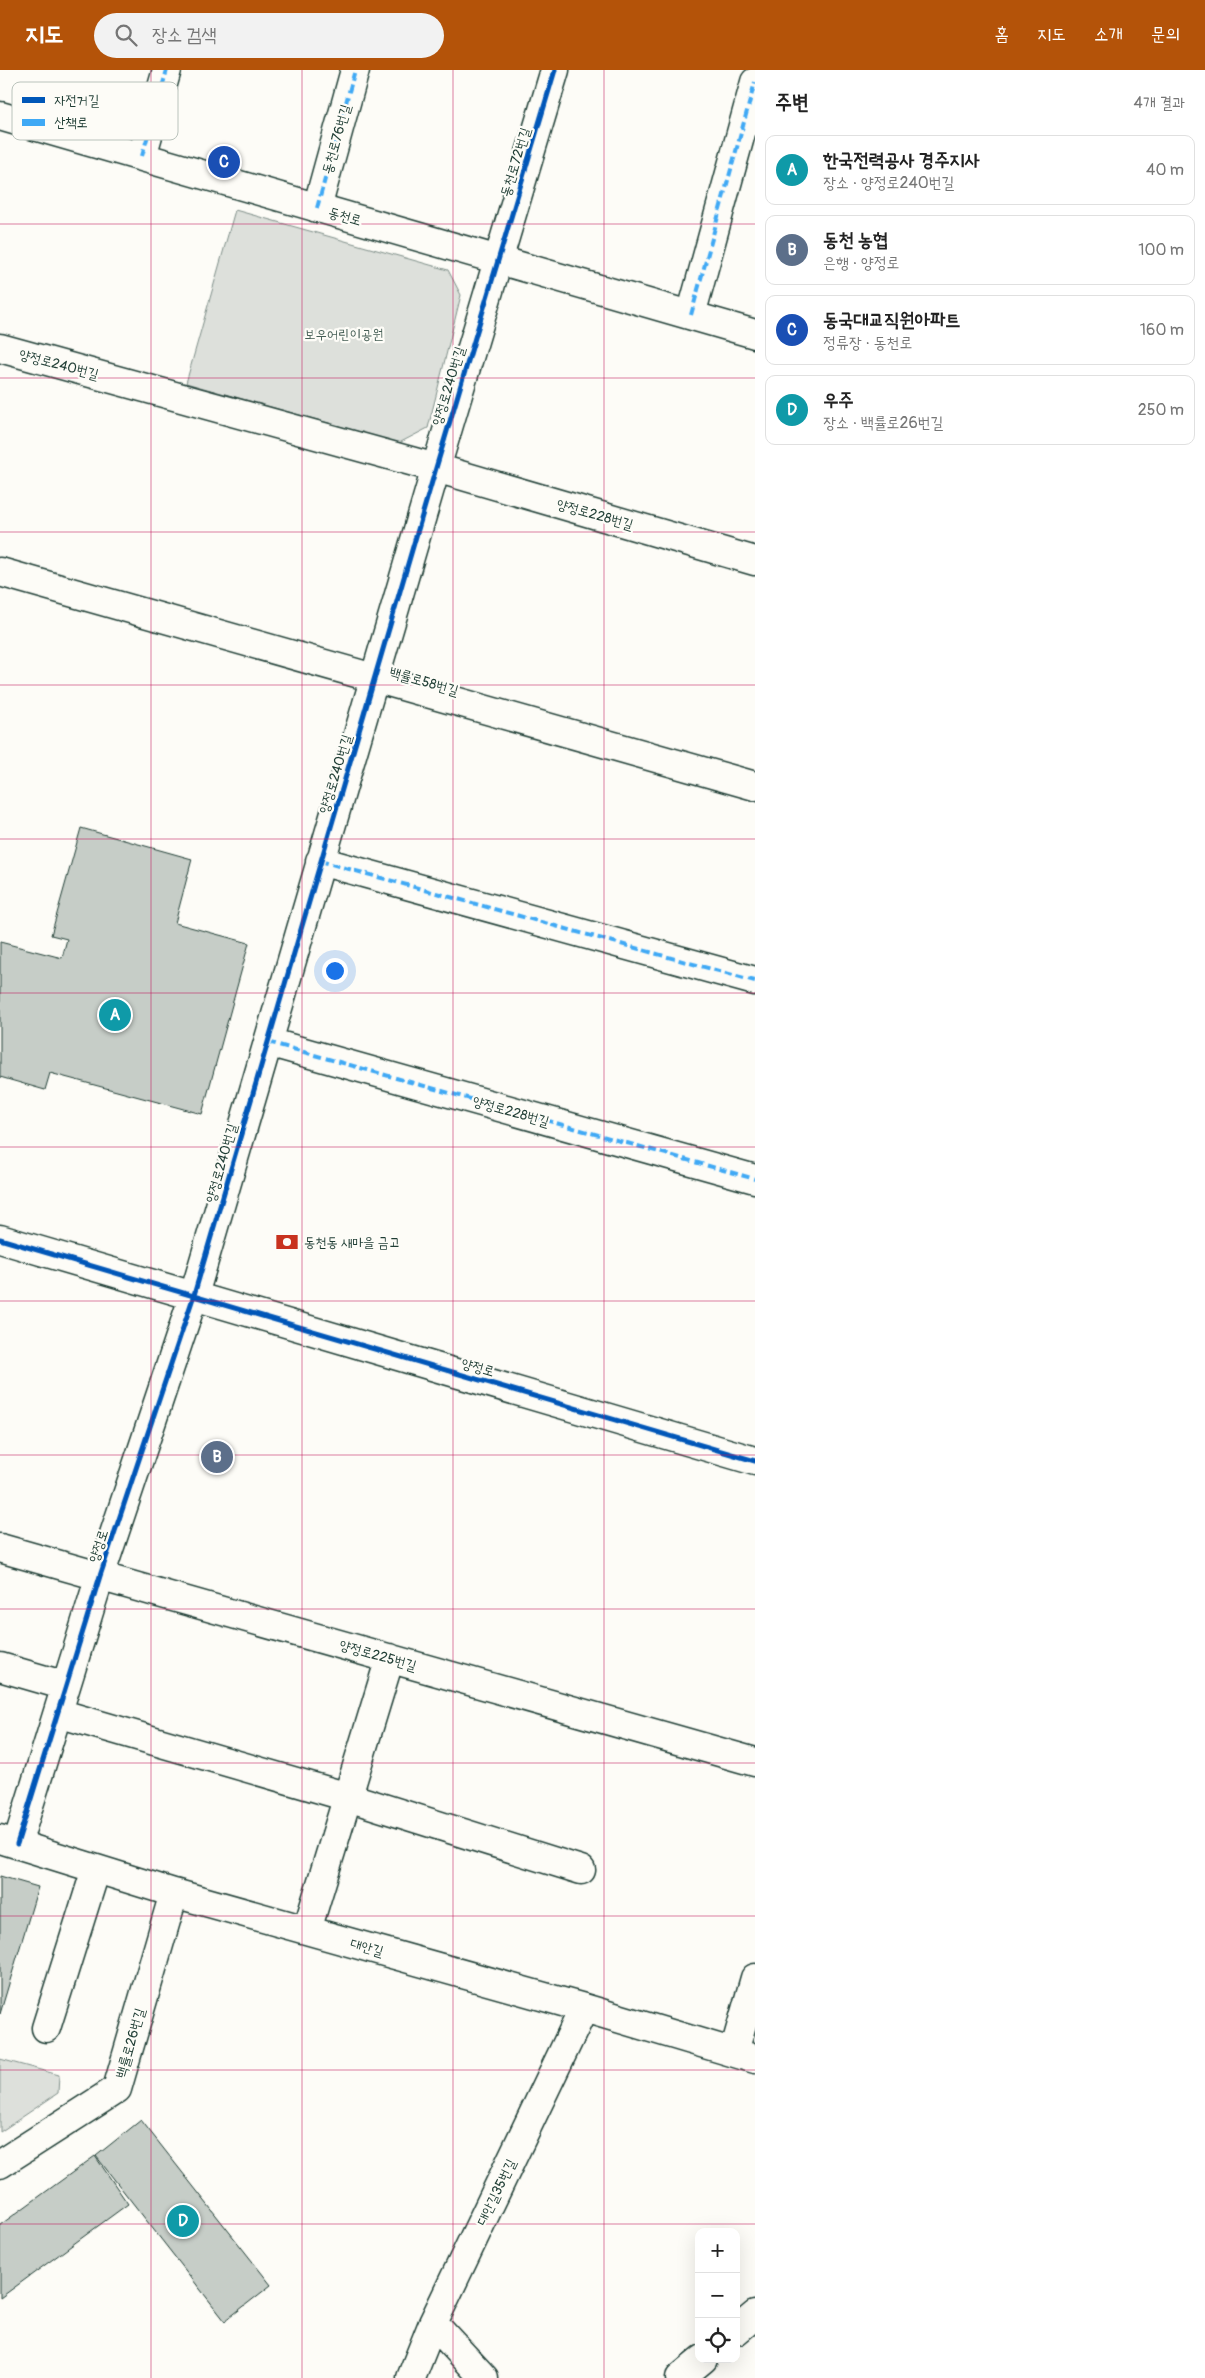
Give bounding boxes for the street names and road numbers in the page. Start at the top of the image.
street label: 동천로76번길 [318,102,355,176]
street label: 동천로72번길 [497,125,534,199]
street label: 동천로 [326,204,363,229]
street label: 양정로240번길 [428,344,469,428]
street label: 양정로240번길 [17,346,101,383]
street label: 양정로228번길 [555,495,636,534]
street label: 백률로58번길 [387,664,461,700]
street label: 양정로240번길 [315,732,356,816]
street label: 양정로228번길 [471,1092,552,1131]
street label: 양정로240번길 [202,1121,241,1205]
street label: 양정로 [459,1355,496,1380]
street label: 양정로 [85,1527,112,1565]
street label: 양정로225번길 [337,1636,419,1675]
street label: 대안길 [348,1935,386,1961]
street label: 백률로26번길 [112,2005,149,2080]
street label: 대안길35번길 [473,2156,520,2228]

